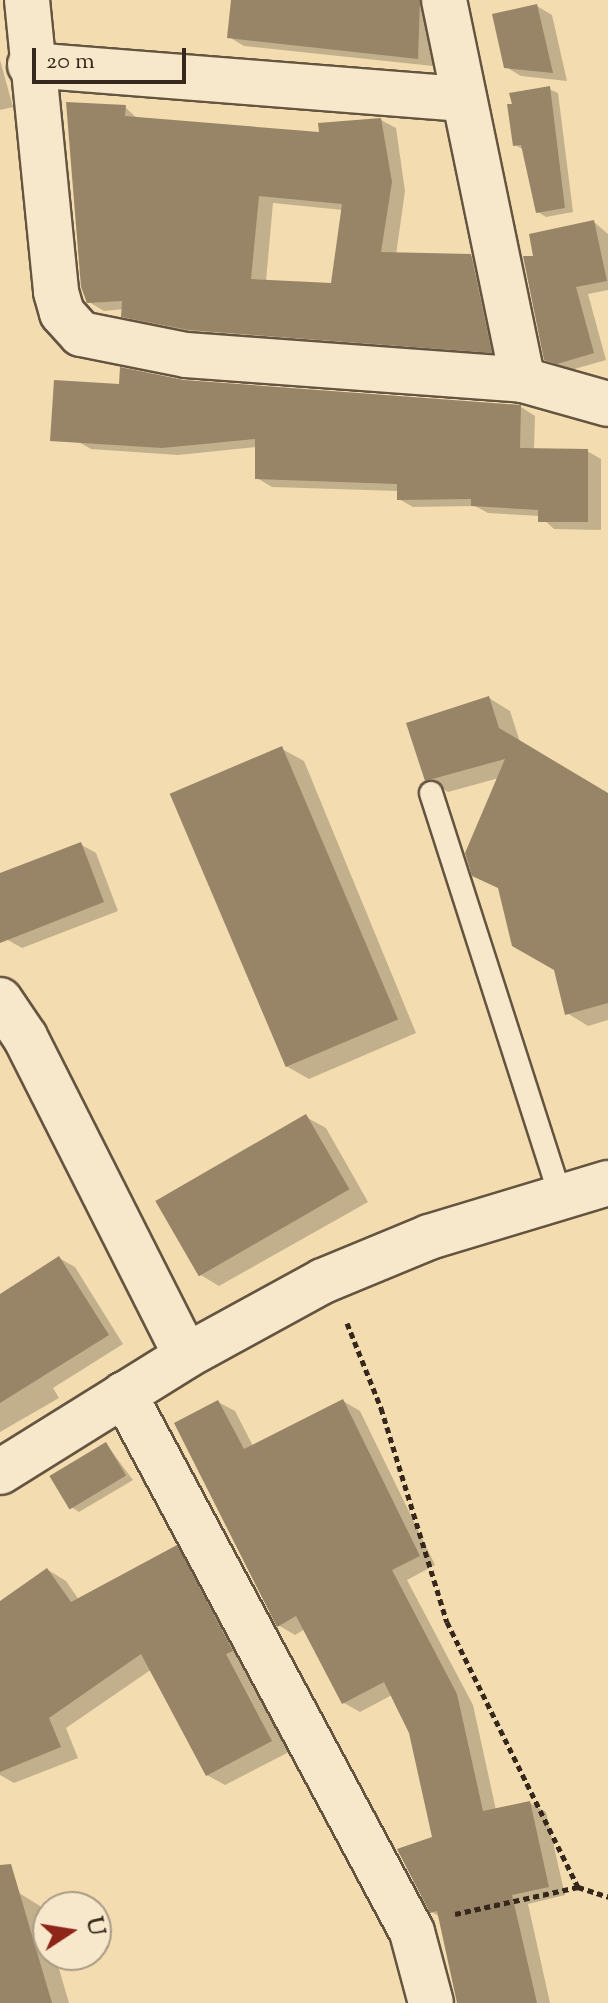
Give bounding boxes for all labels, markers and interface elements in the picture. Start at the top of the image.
scale bar [36,32,190,82]
text: 20 m [46,45,95,79]
north arrow [32,1891,112,1971]
text: U [76,1914,111,1939]

